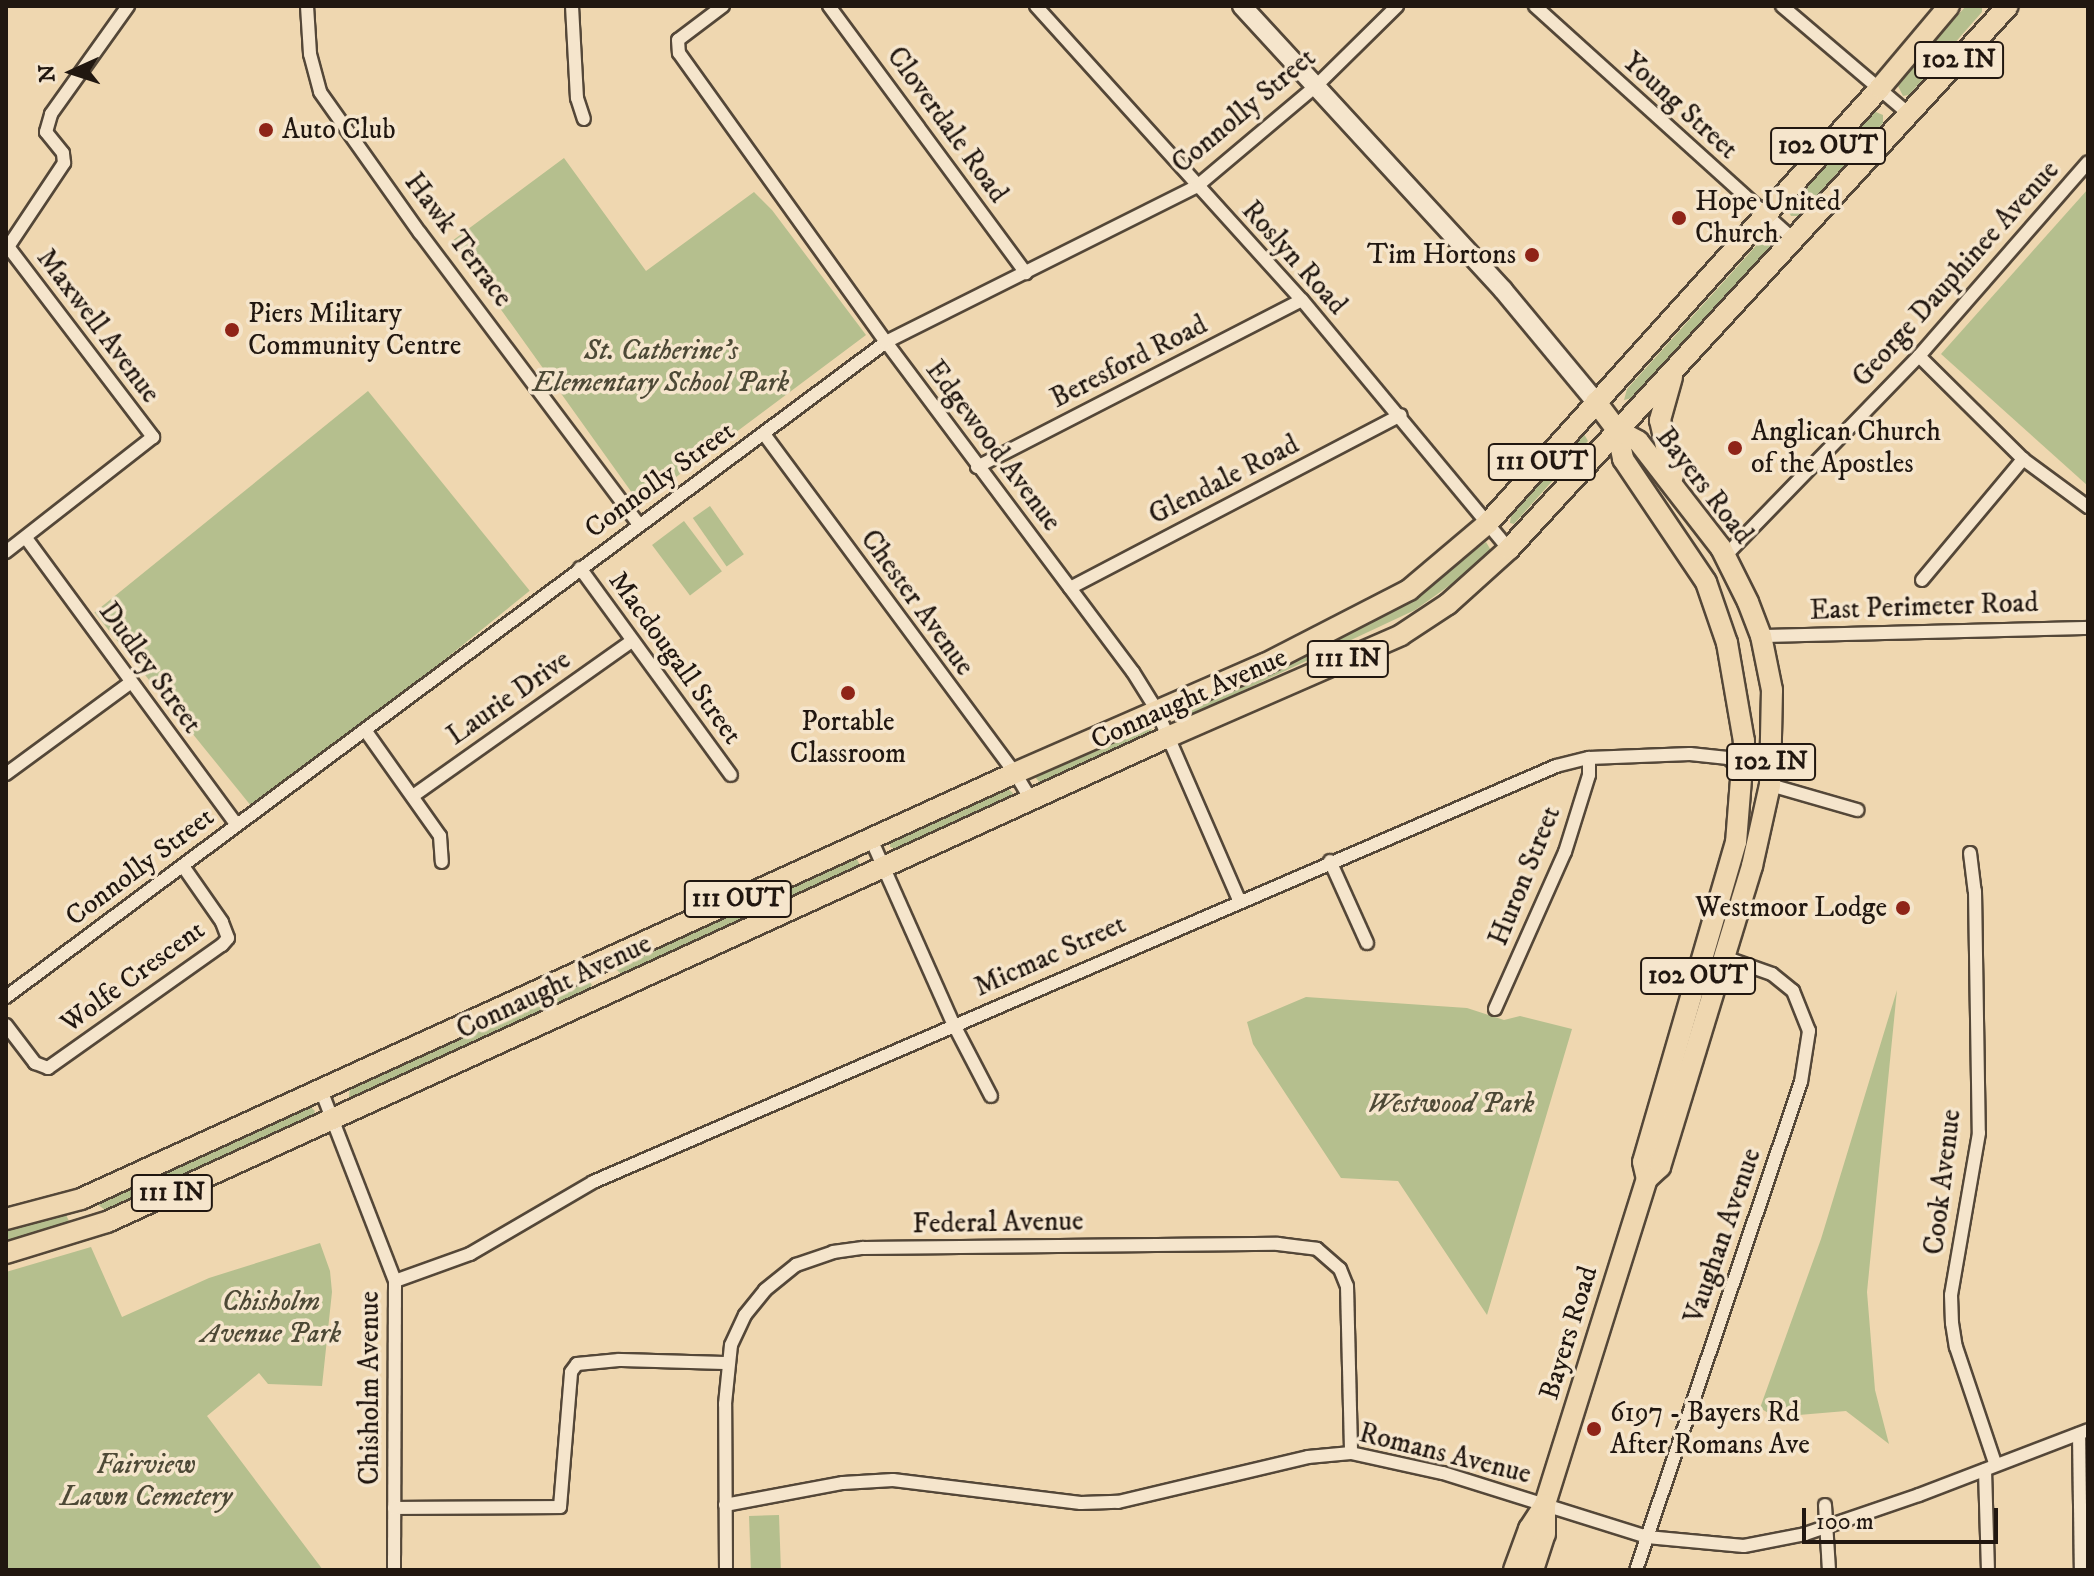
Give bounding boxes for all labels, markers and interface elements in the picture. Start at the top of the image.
north arrow [32,32,112,112]
road number: 102 IN [1913,38,2005,82]
street label: Cloverdale Road [879,41,1015,209]
street label: Connolly Street [1165,41,1323,181]
street label: Young Street [1615,46,1745,166]
text: N [34,64,61,83]
place label: Auto Club [282,113,396,147]
marker: Auto Club [257,121,275,139]
road number: 102 OUT [1770,124,1886,168]
street label: George Dauphinee Avenue [1846,154,2066,394]
street label: Hawk Terrace [397,166,519,314]
place label: Hope United Church [1695,185,1841,251]
street label: Roslyn Road [1234,194,1354,322]
marker: Hope United Church [1670,209,1688,227]
place label: Tim Hortons [1367,238,1516,272]
street label: Maxwell Avenue [29,242,167,410]
marker: Tim Hortons [1523,246,1541,264]
place label: Piers Military Community Centre [248,297,461,363]
street label: Beresford Road [1045,308,1213,416]
marker: Piers Military Community Centre [223,321,241,339]
park label: St. Catherine's Elementary School Park [533,334,789,400]
street label: Edgewood Avenue [918,354,1068,538]
street label: Connolly Street [579,414,741,546]
place label: Anglican Church of the Apostles [1751,415,1941,481]
street label: Bayers Road [1648,421,1760,551]
street label: Glendale Road [1143,428,1305,532]
marker: Anglican Church of the Apostles [1726,439,1744,457]
road number: 111 OUT [1486,440,1598,484]
street label: Chester Avenue [853,524,981,682]
street label: Macdougall Street [601,565,749,751]
street label: East Perimeter Road [1809,586,2039,628]
street label: Dudley Street [91,596,209,740]
road number: 111 IN [1306,637,1390,681]
street label: Connaught Avenue [1086,641,1292,757]
street label: Laurie Drive [441,643,577,753]
marker: Portable Classroom [839,684,857,702]
place label: Portable Classroom [790,705,906,771]
road number: 102 IN [1725,740,1817,784]
street label: Connolly Street [59,800,221,934]
street label: Huron Street [1482,801,1568,951]
road number: 111 OUT [682,877,794,921]
place label: Westmoor Lodge [1695,891,1887,925]
marker: Westmoor Lodge [1894,899,1912,917]
street label: Micmac Street [969,908,1131,1004]
street label: Wolfe Crescent [55,914,211,1040]
street label: Connaught Avenue [451,927,657,1047]
road number: 102 OUT [1640,954,1756,998]
park label: Westwood Park [1368,1087,1534,1121]
street label: Cook Avenue [1917,1107,1969,1257]
street label: Vaughan Avenue [1677,1144,1769,1328]
road number: 111 IN [130,1171,214,1215]
street label: Federal Avenue [912,1205,1084,1241]
street label: Bayers Road [1533,1262,1605,1404]
park label: Chisholm Avenue Park [201,1285,341,1351]
street label: Chisholm Avenue [353,1291,387,1485]
place label: 6197 - Bayers Rd After Romans Ave [1610,1396,1810,1462]
street label: Romans Avenue [1356,1416,1534,1492]
marker: 6197 - Bayers Rd After Romans Ave [1585,1420,1603,1438]
park label: Fairview Lawn Cemetery [60,1448,232,1514]
scale bar [1806,1492,2002,1542]
text: 100 m [1816,1507,1874,1537]

